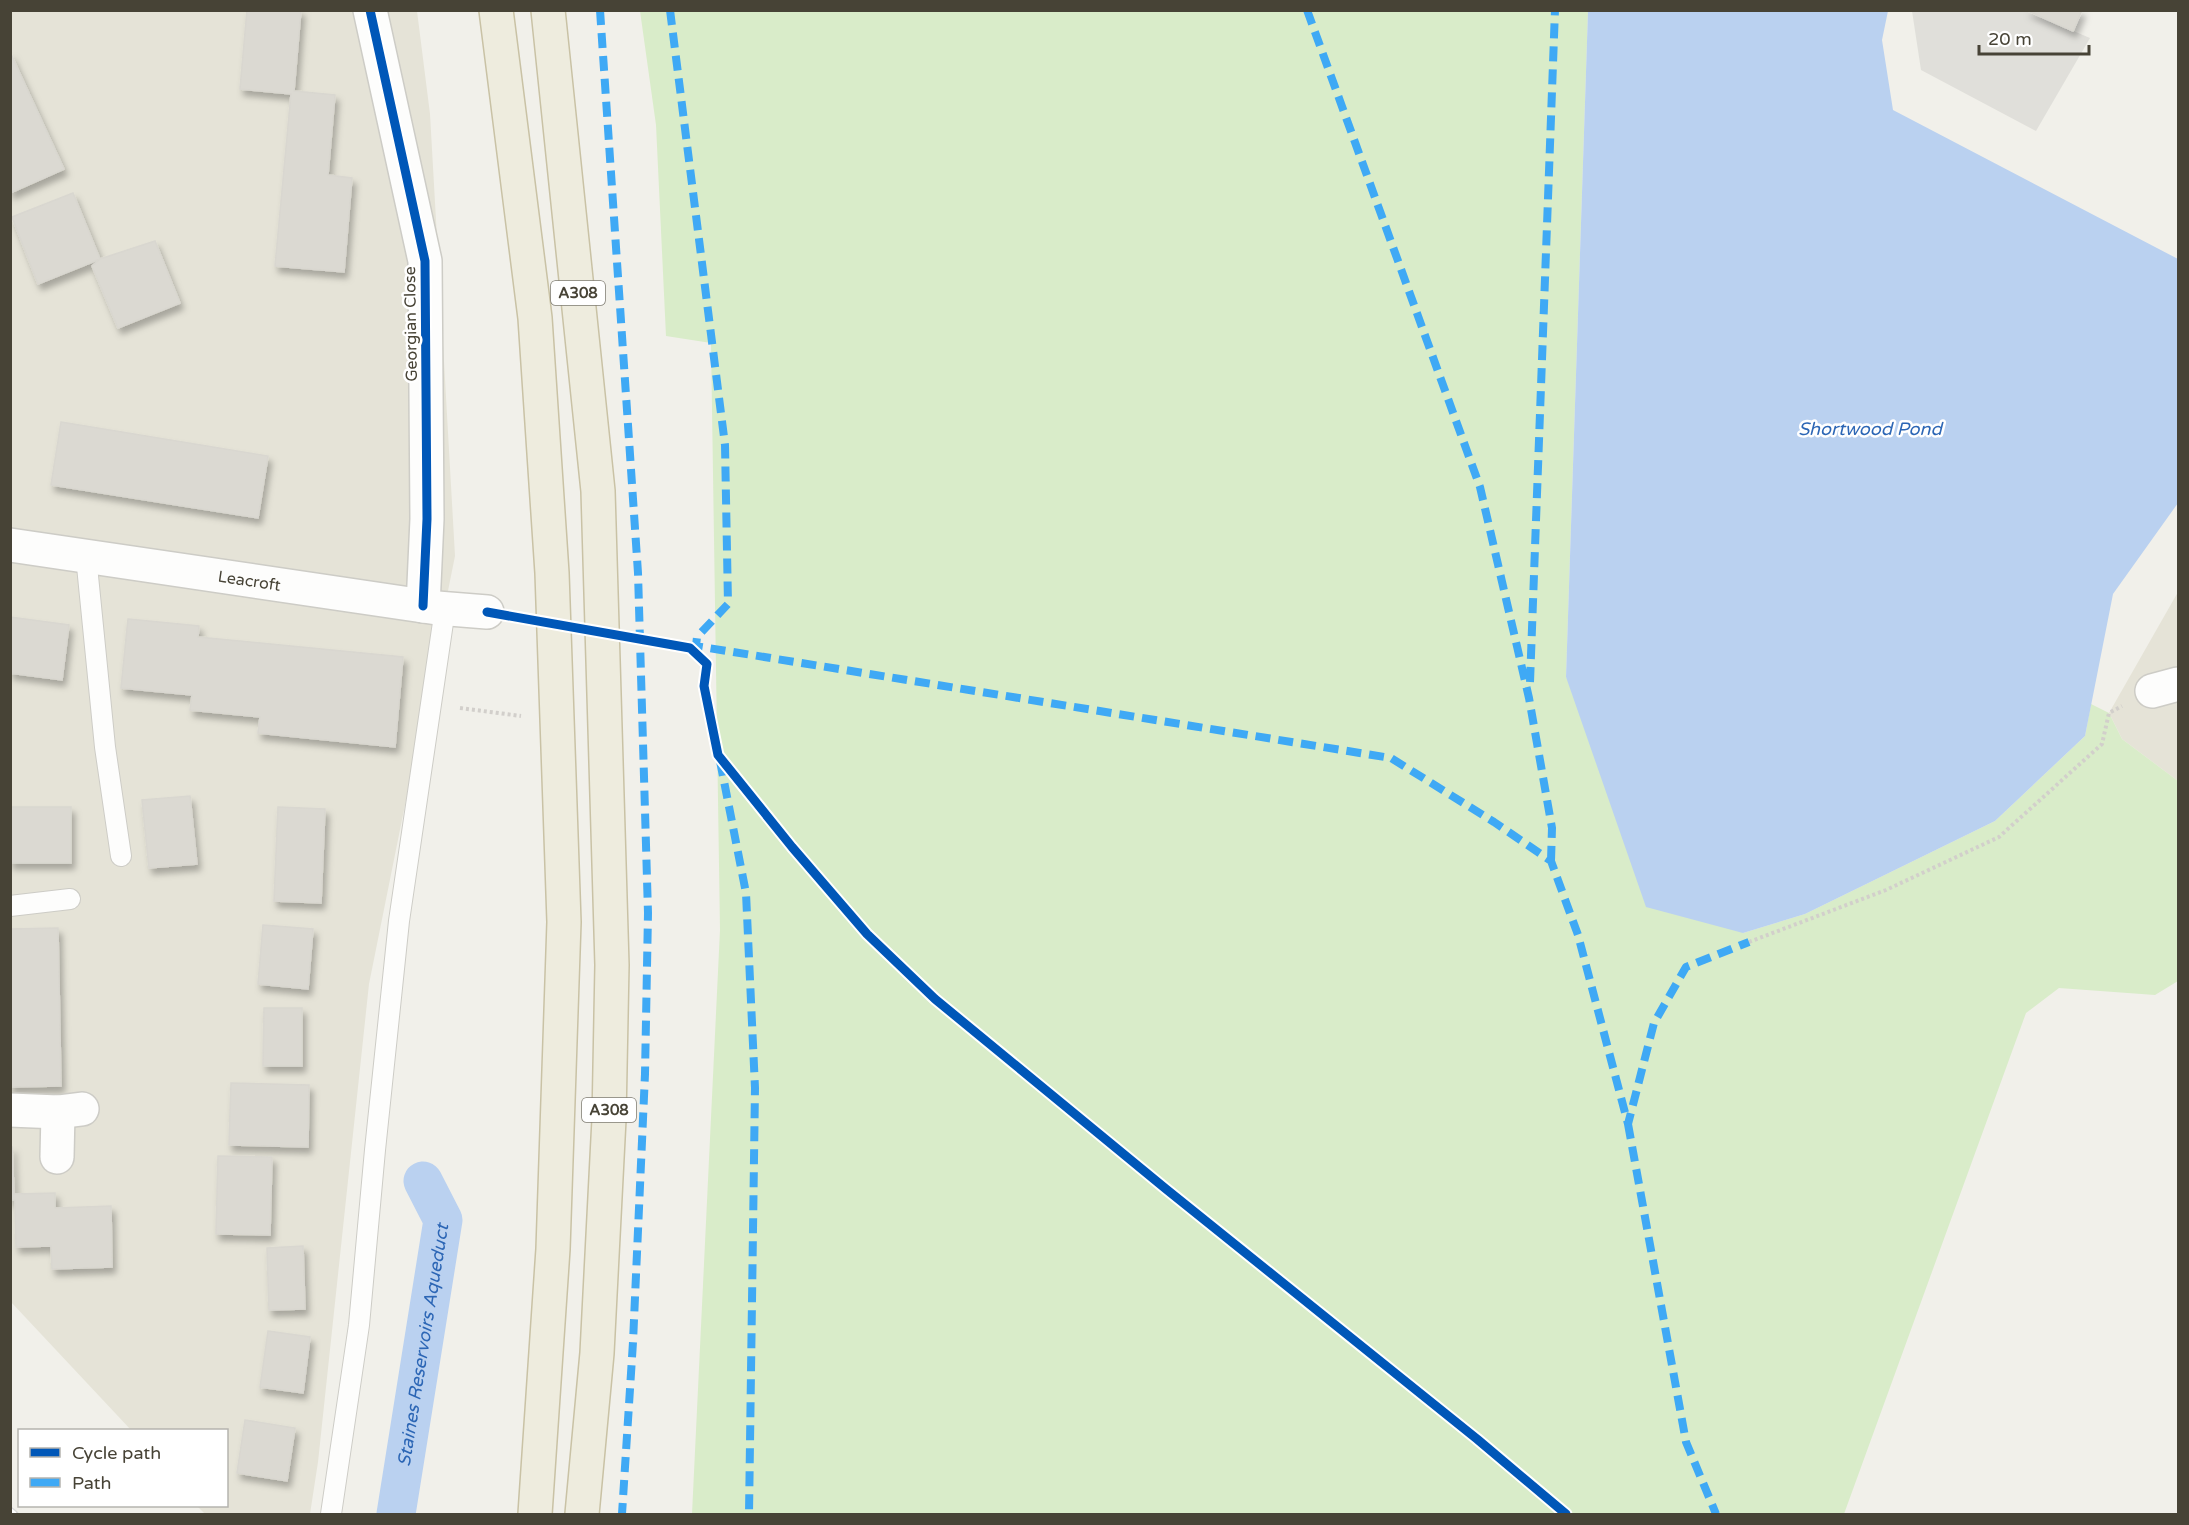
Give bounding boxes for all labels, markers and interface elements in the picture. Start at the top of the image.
scale bar [1979,18,2088,56]
text: 20 m [1988,28,2032,50]
street label: Georgian Close [400,266,422,382]
road number: A308 [551,281,605,305]
water label: Shortwood Pond [1798,418,1944,440]
street label: Leacroft [216,567,282,596]
road number: A308 [582,1098,636,1122]
water label: Staines Reservoirs Aqueduct [393,1220,454,1468]
legend [18,1429,228,1507]
text: Cycle path [72,1442,161,1464]
text: Path [72,1472,111,1494]

